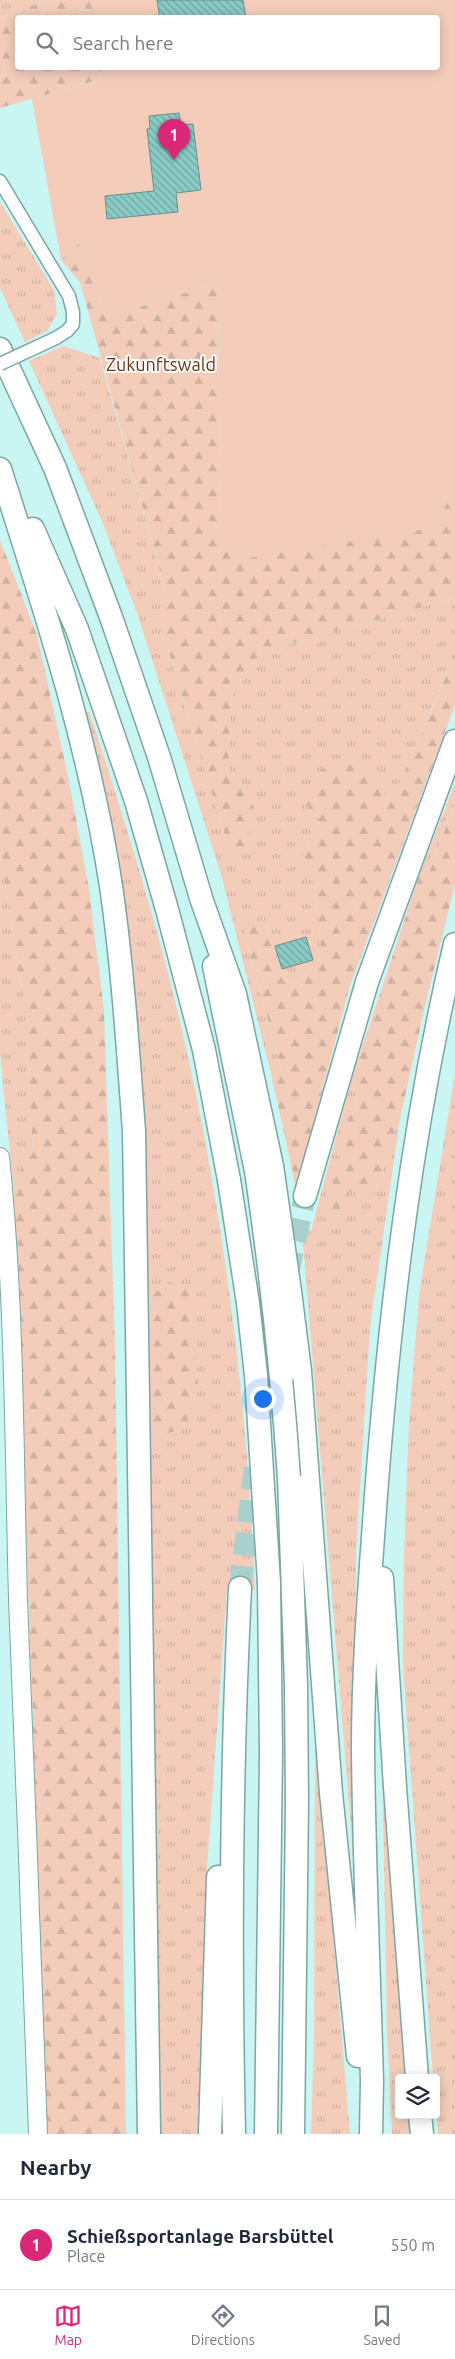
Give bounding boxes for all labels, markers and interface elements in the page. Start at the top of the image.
search box [15,15,440,70]
icon: search [33,29,61,57]
text: Search here [73,32,173,54]
pin: 1 [158,119,190,160]
park label: Zukunftswald [106,354,216,374]
your location [250,1386,276,1412]
map controls [395,2074,440,2119]
button: layers [395,2074,440,2119]
text: Nearby [20,2155,91,2179]
text: Schießsportanlage Barsbüttel [67,2225,334,2247]
text: 1 [31,2236,41,2254]
text: 550 m [390,2236,435,2254]
text: Place [67,2247,105,2265]
tab: Map [54,2302,82,2348]
tab: Directions [191,2302,255,2348]
tab: Saved [363,2302,401,2348]

